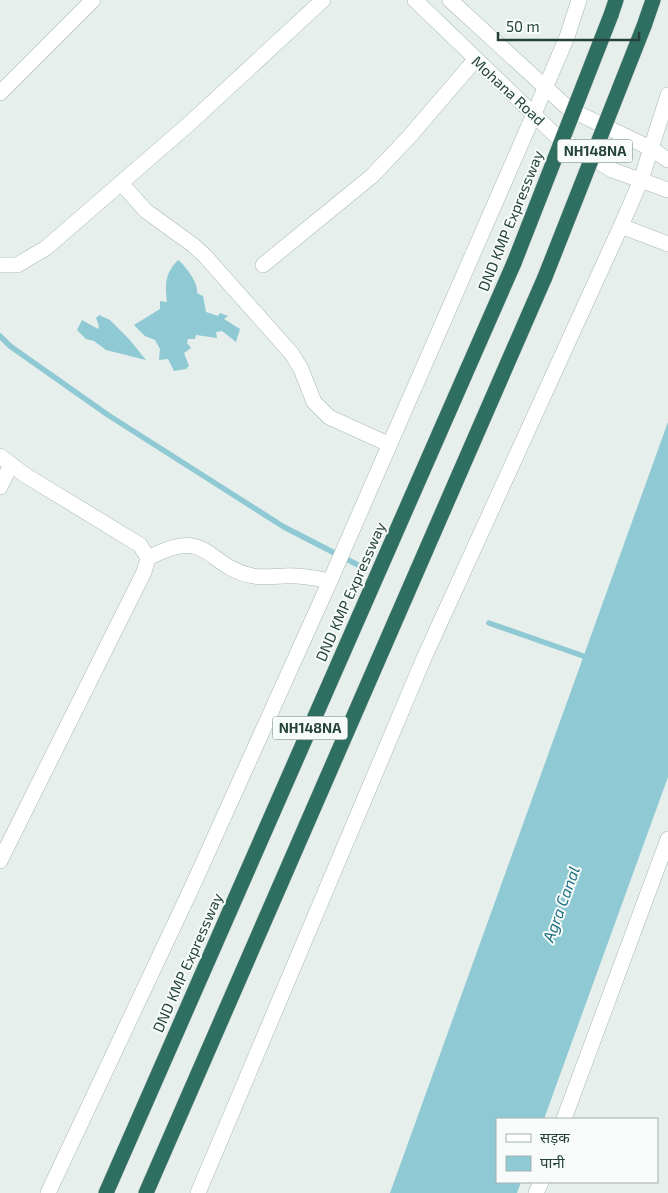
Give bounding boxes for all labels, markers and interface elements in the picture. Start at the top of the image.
scale bar [498,10,639,42]
text: 50 m [506,17,540,35]
street label: Mohana Road [468,52,549,129]
road number: NH148NA [558,140,632,162]
street label: DND KMP Expressway [474,147,547,294]
street label: DND KMP Expressway [311,519,389,664]
road number: NH148NA [272,716,348,740]
water label: Agra Canal [538,863,583,945]
street label: DND KMP Expressway [148,890,226,1035]
legend [496,1118,658,1183]
text: सड़क [540,1128,570,1146]
text: पानी [540,1153,566,1171]

